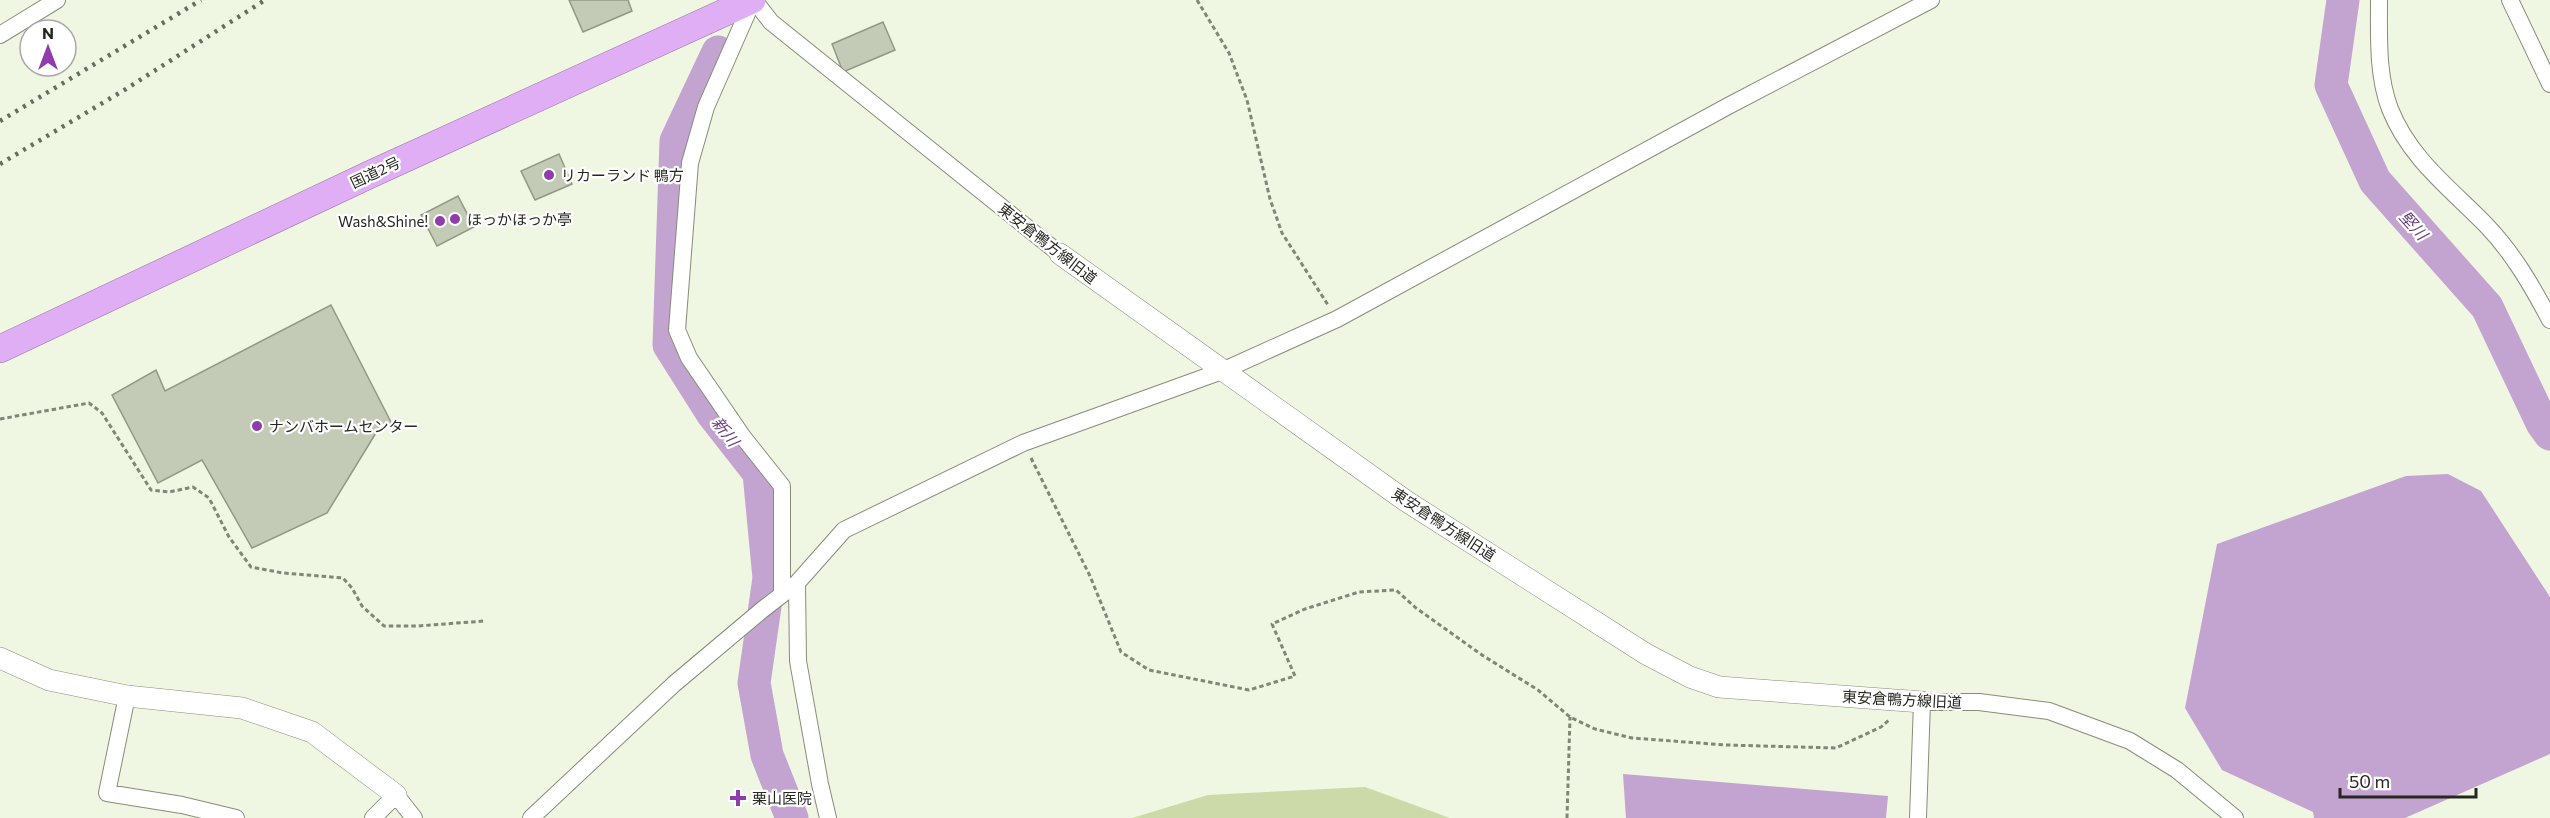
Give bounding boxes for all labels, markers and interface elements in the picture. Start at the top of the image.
north arrow [18,18,78,78]
text: N [42,23,54,42]
street label: 国道2号 [347,153,403,191]
place label: リカーランド 鴨方 [561,166,684,184]
marker: リカーランド 鴨方 [542,168,556,182]
street label: 東安倉鴨方線旧道 [995,199,1101,287]
water label: 堅川 [2396,207,2433,245]
place label: ほっかほっか亭 [467,210,572,228]
place label: Wash&Shine! [338,212,428,230]
marker: ほっかほっか亭 [448,212,462,226]
marker: Wash&Shine! [433,214,447,228]
water label: 新川 [709,413,745,451]
place label: ナンバホームセンター [269,417,419,435]
marker: ナンバホームセンター [250,419,264,433]
street label: 東安倉鴨方線旧道 [1389,484,1499,564]
street label: 東安倉鴨方線旧道 [1842,687,1962,711]
scale bar [2340,761,2476,799]
text: 50 m [2349,770,2390,792]
marker: 栗山医院 [729,789,747,807]
place label: 栗山医院 [752,789,812,807]

